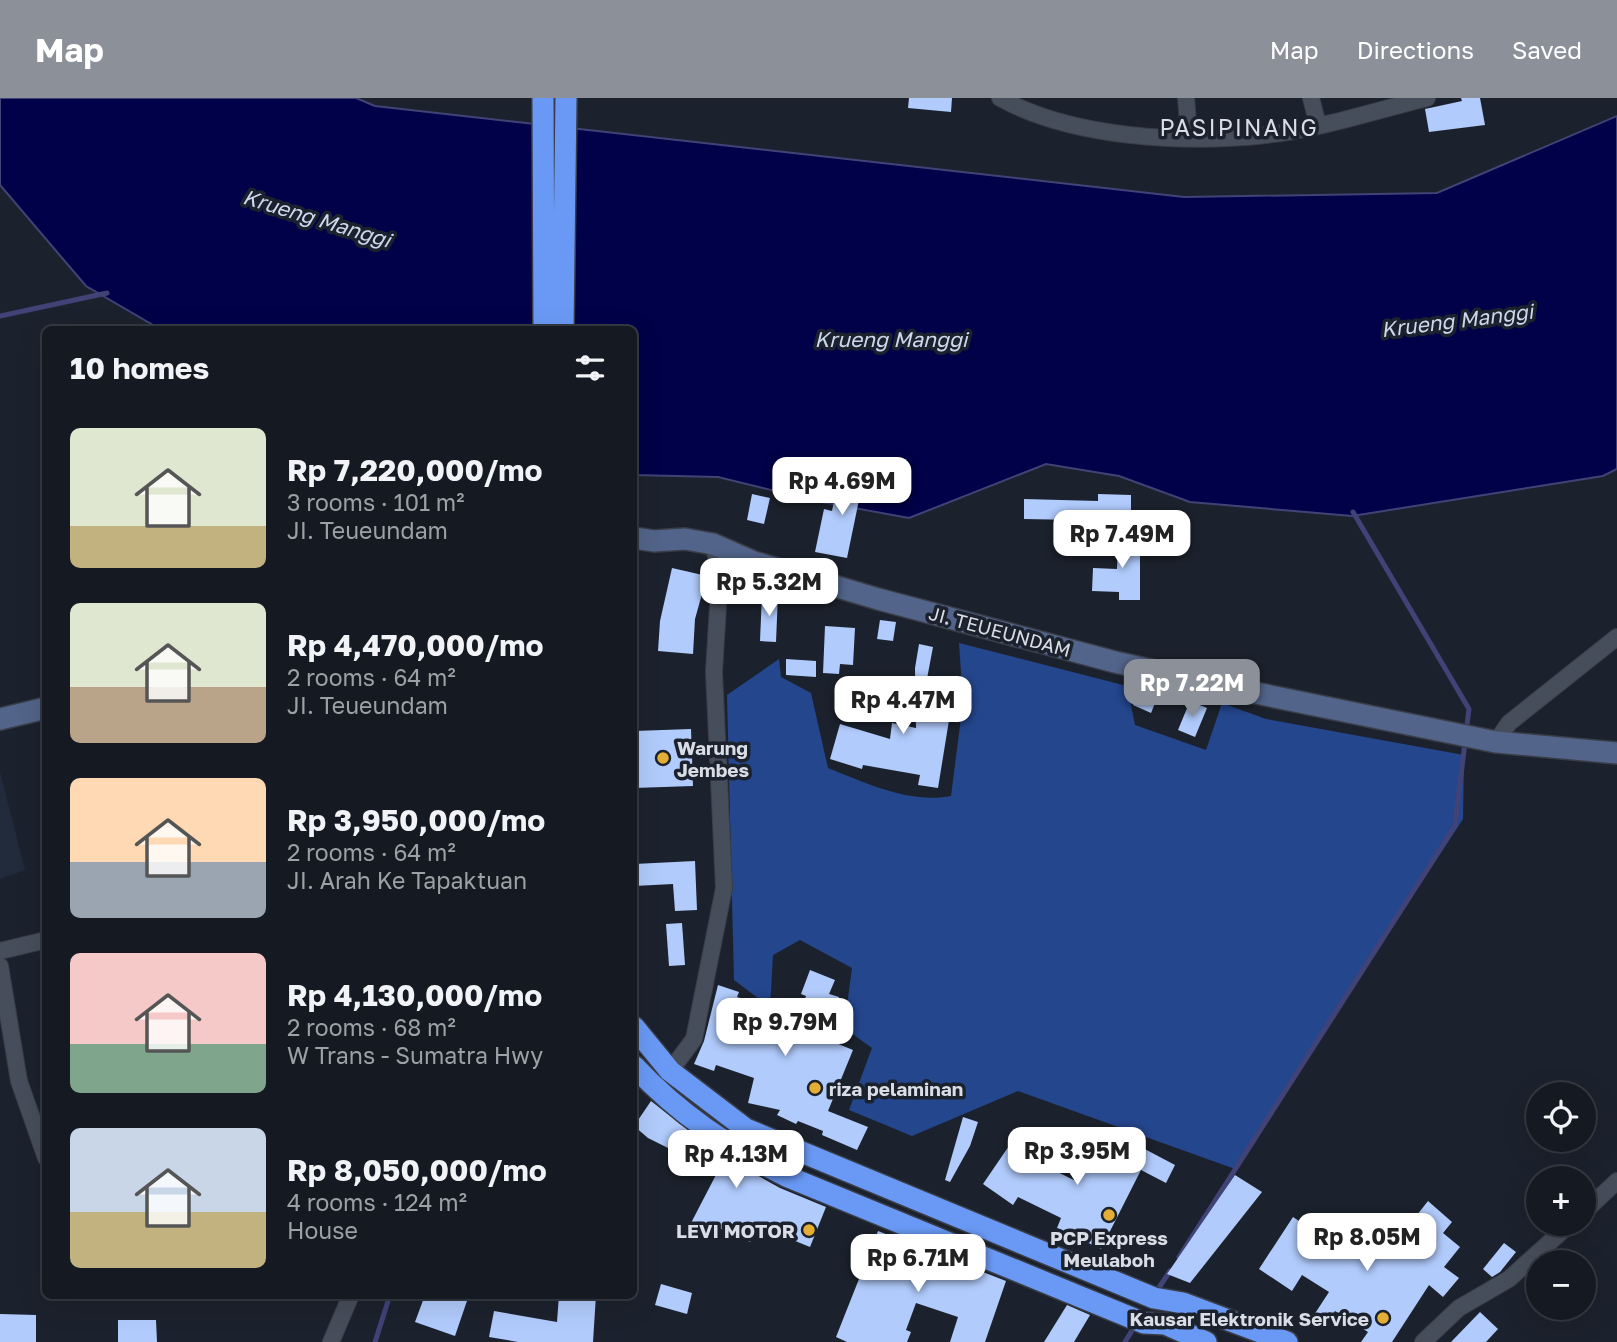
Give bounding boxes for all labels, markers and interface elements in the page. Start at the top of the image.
text: Map [35,30,104,69]
text: Map [1270,35,1319,64]
text: Directions [1357,35,1474,64]
text: Saved [1512,35,1582,64]
district label: PASIPINANG [1159,113,1319,141]
water label: Krueng Manggi [240,183,396,253]
water label: Krueng Manggi [1380,297,1537,342]
water label: Krueng Manggi [815,326,970,352]
icon: filters [571,349,609,387]
text: 10 homes [70,350,209,386]
text: Rp 7,220,000/mo [287,452,543,488]
icon: home [126,456,210,540]
pin: Rp 4.69M [770,458,914,517]
text: Rp 4.69M [788,466,896,494]
text: 3 rooms · 101 m² [287,488,464,516]
pin: Rp 7.49M [1050,510,1194,570]
text: JI. Teueundam [287,516,448,544]
text: Rp 7.49M [1069,519,1175,547]
pin: Rp 5.32M [697,559,841,618]
text: Rp 5.32M [716,567,822,595]
street label: JI. TEUEUNDAM [926,601,1074,661]
text: Rp 4,470,000/mo [287,627,544,663]
icon: home [126,631,210,715]
pin: Rp 7.22M [1120,660,1264,719]
text: 2 rooms · 64 m² [287,663,456,691]
text: Rp 7.22M [1140,668,1244,696]
pin: Rp 4.47M [831,676,975,736]
text: Rp 4.47M [851,685,956,713]
text: JI. Teueundam [287,691,448,719]
place label: Warung Jembes [677,736,750,781]
marker: Warung Jembes [655,750,671,766]
text: Rp 3,950,000/mo [287,802,545,838]
icon: home [126,806,210,890]
text: 2 rooms · 64 m² [287,838,456,866]
text: JI. Arah Ke Tapaktuan [287,866,527,894]
text: Rp 4,130,000/mo [287,977,542,1013]
icon: home [126,981,210,1065]
pin: Rp 9.79M [713,998,857,1058]
text: Rp 9.79M [732,1007,838,1035]
text: 2 rooms · 68 m² [287,1013,456,1041]
text: W Trans - Sumatra Hwy [287,1041,543,1069]
place label: riza pelaminan [829,1077,963,1100]
marker: riza pelaminan [807,1080,823,1096]
map controls [1526,1082,1596,1320]
button: locate [1526,1082,1596,1152]
pin: Rp 3.95M [1005,1128,1149,1187]
pin: Rp 4.13M [664,1130,808,1190]
text: Rp 3.95M [1024,1136,1130,1164]
text: Rp 4.13M [684,1139,788,1167]
text: Rp 8,050,000/mo [287,1152,547,1188]
icon: home [126,1156,210,1240]
button: + [1526,1166,1596,1236]
text: 4 rooms · 124 m² [287,1188,467,1216]
marker: PCP Express Meulaboh [1101,1207,1117,1223]
pin: Rp 8.05M [1295,1214,1439,1273]
text: House [287,1216,358,1244]
place label: LEVI MOTOR [676,1219,795,1242]
marker: LEVI MOTOR [801,1222,817,1238]
text: Rp 8.05M [1313,1222,1421,1250]
place label: PCP Express Meulaboh [1050,1226,1168,1271]
pin: Rp 6.71M [846,1234,990,1294]
text: Rp 6.71M [867,1243,969,1271]
button: − [1526,1250,1596,1320]
place label: Kausar Elektronik Service [1129,1307,1369,1330]
marker: Kausar Elektronik Service [1375,1310,1391,1326]

